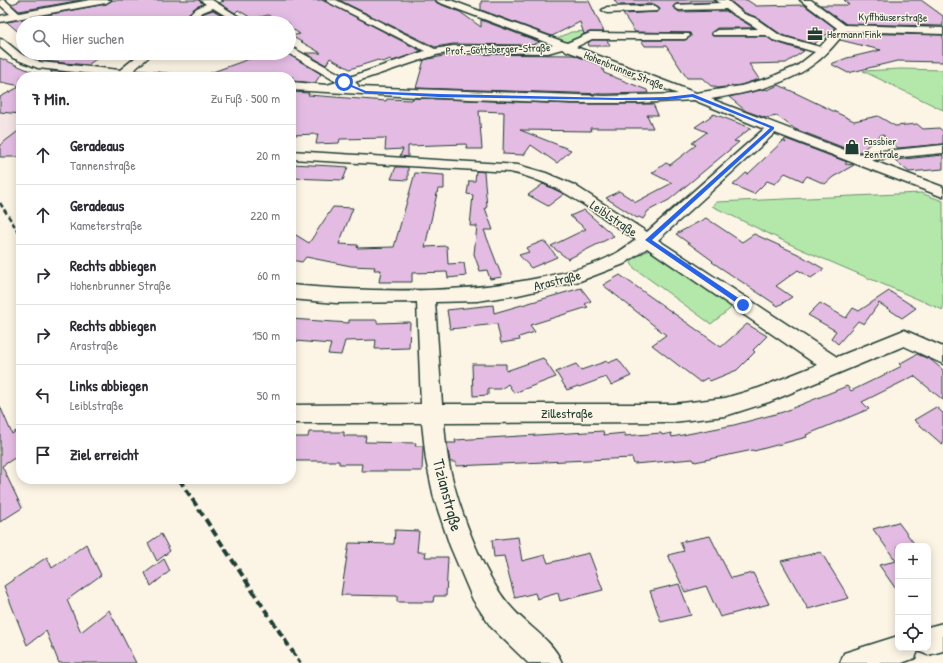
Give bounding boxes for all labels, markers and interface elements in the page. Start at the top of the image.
street label: Kyffhäuserstraße [858,9,928,25]
search box [16,16,296,60]
office icon: Hermann Fink [806,25,824,43]
icon: search [30,27,52,49]
place label: Hermann Fink [827,27,882,41]
text: Hier suchen [62,28,124,49]
street label: Prof.-Göttsberger-Straße [445,40,551,58]
street label: Hohenbrunner Straße [582,48,667,93]
route start [335,73,353,91]
text: 7 Min. [32,87,70,110]
text: Zu Fuß · 500 m [211,89,280,107]
place label: Fassbier Zentrale [863,134,899,161]
text: Geradeaus [70,135,124,156]
shop icon: Fassbier Zentrale [843,138,861,156]
icon: ahead [32,144,54,166]
text: 20 m [256,146,280,164]
text: Tannenstraße [70,156,136,174]
text: Geradeaus [70,195,124,216]
street label: Leiblstraße [587,196,641,240]
icon: ahead [32,204,54,226]
text: 220 m [250,206,280,224]
text: Kameterstraße [70,216,142,234]
text: Rechts abbiegen [70,255,156,276]
icon: right [32,264,54,286]
street label: Arastraße [531,265,583,295]
text: 60 m [257,266,280,284]
text: Hohenbrunner Straße [70,276,171,294]
route end [734,296,752,314]
text: Rechts abbiegen [70,315,156,336]
icon: right [32,324,54,346]
text: 150 m [252,326,280,344]
text: Arastraße [70,336,118,354]
text: Links abbiegen [70,375,148,396]
icon: left [32,384,54,406]
text: 50 m [257,386,280,404]
text: Leiblstraße [70,396,123,414]
street label: Zillestraße [541,404,593,422]
icon: arrive [32,444,54,466]
text: Ziel erreicht [70,444,139,465]
street label: Tizianstraße [428,456,468,534]
map controls [895,543,931,651]
button: + [895,543,931,579]
button: − [895,579,931,615]
button: locate [895,615,931,651]

